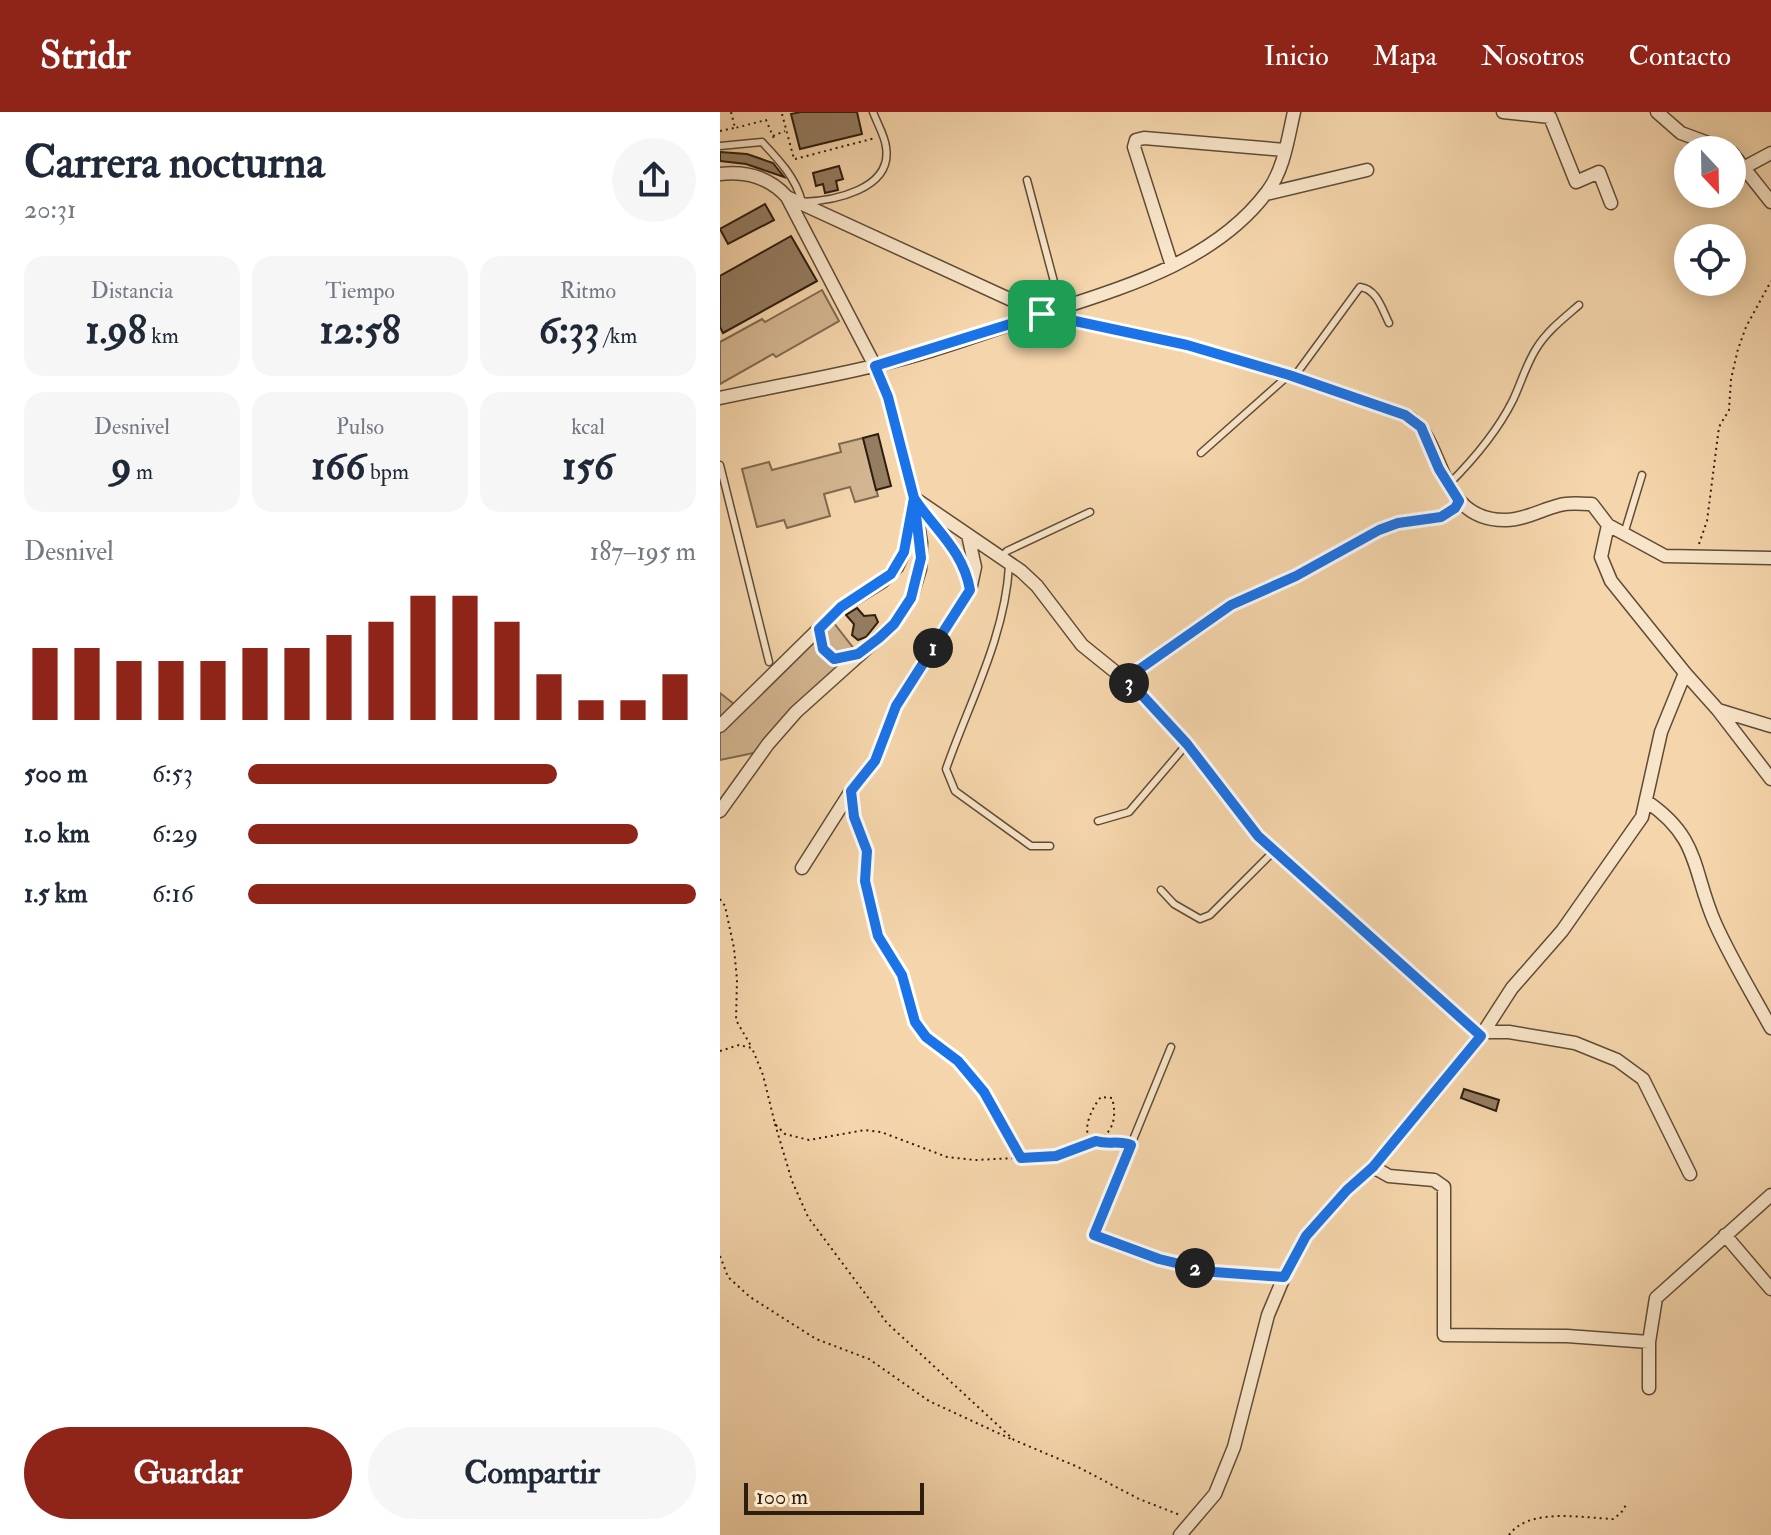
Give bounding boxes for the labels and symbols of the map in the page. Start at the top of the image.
north arrow [1674,136,1746,208]
pin [1008,280,1076,348]
pin: 1 [913,628,953,668]
pin: 3 [1109,663,1149,703]
pin: 2 [1175,1248,1215,1288]
scale bar [744,1479,924,1515]

